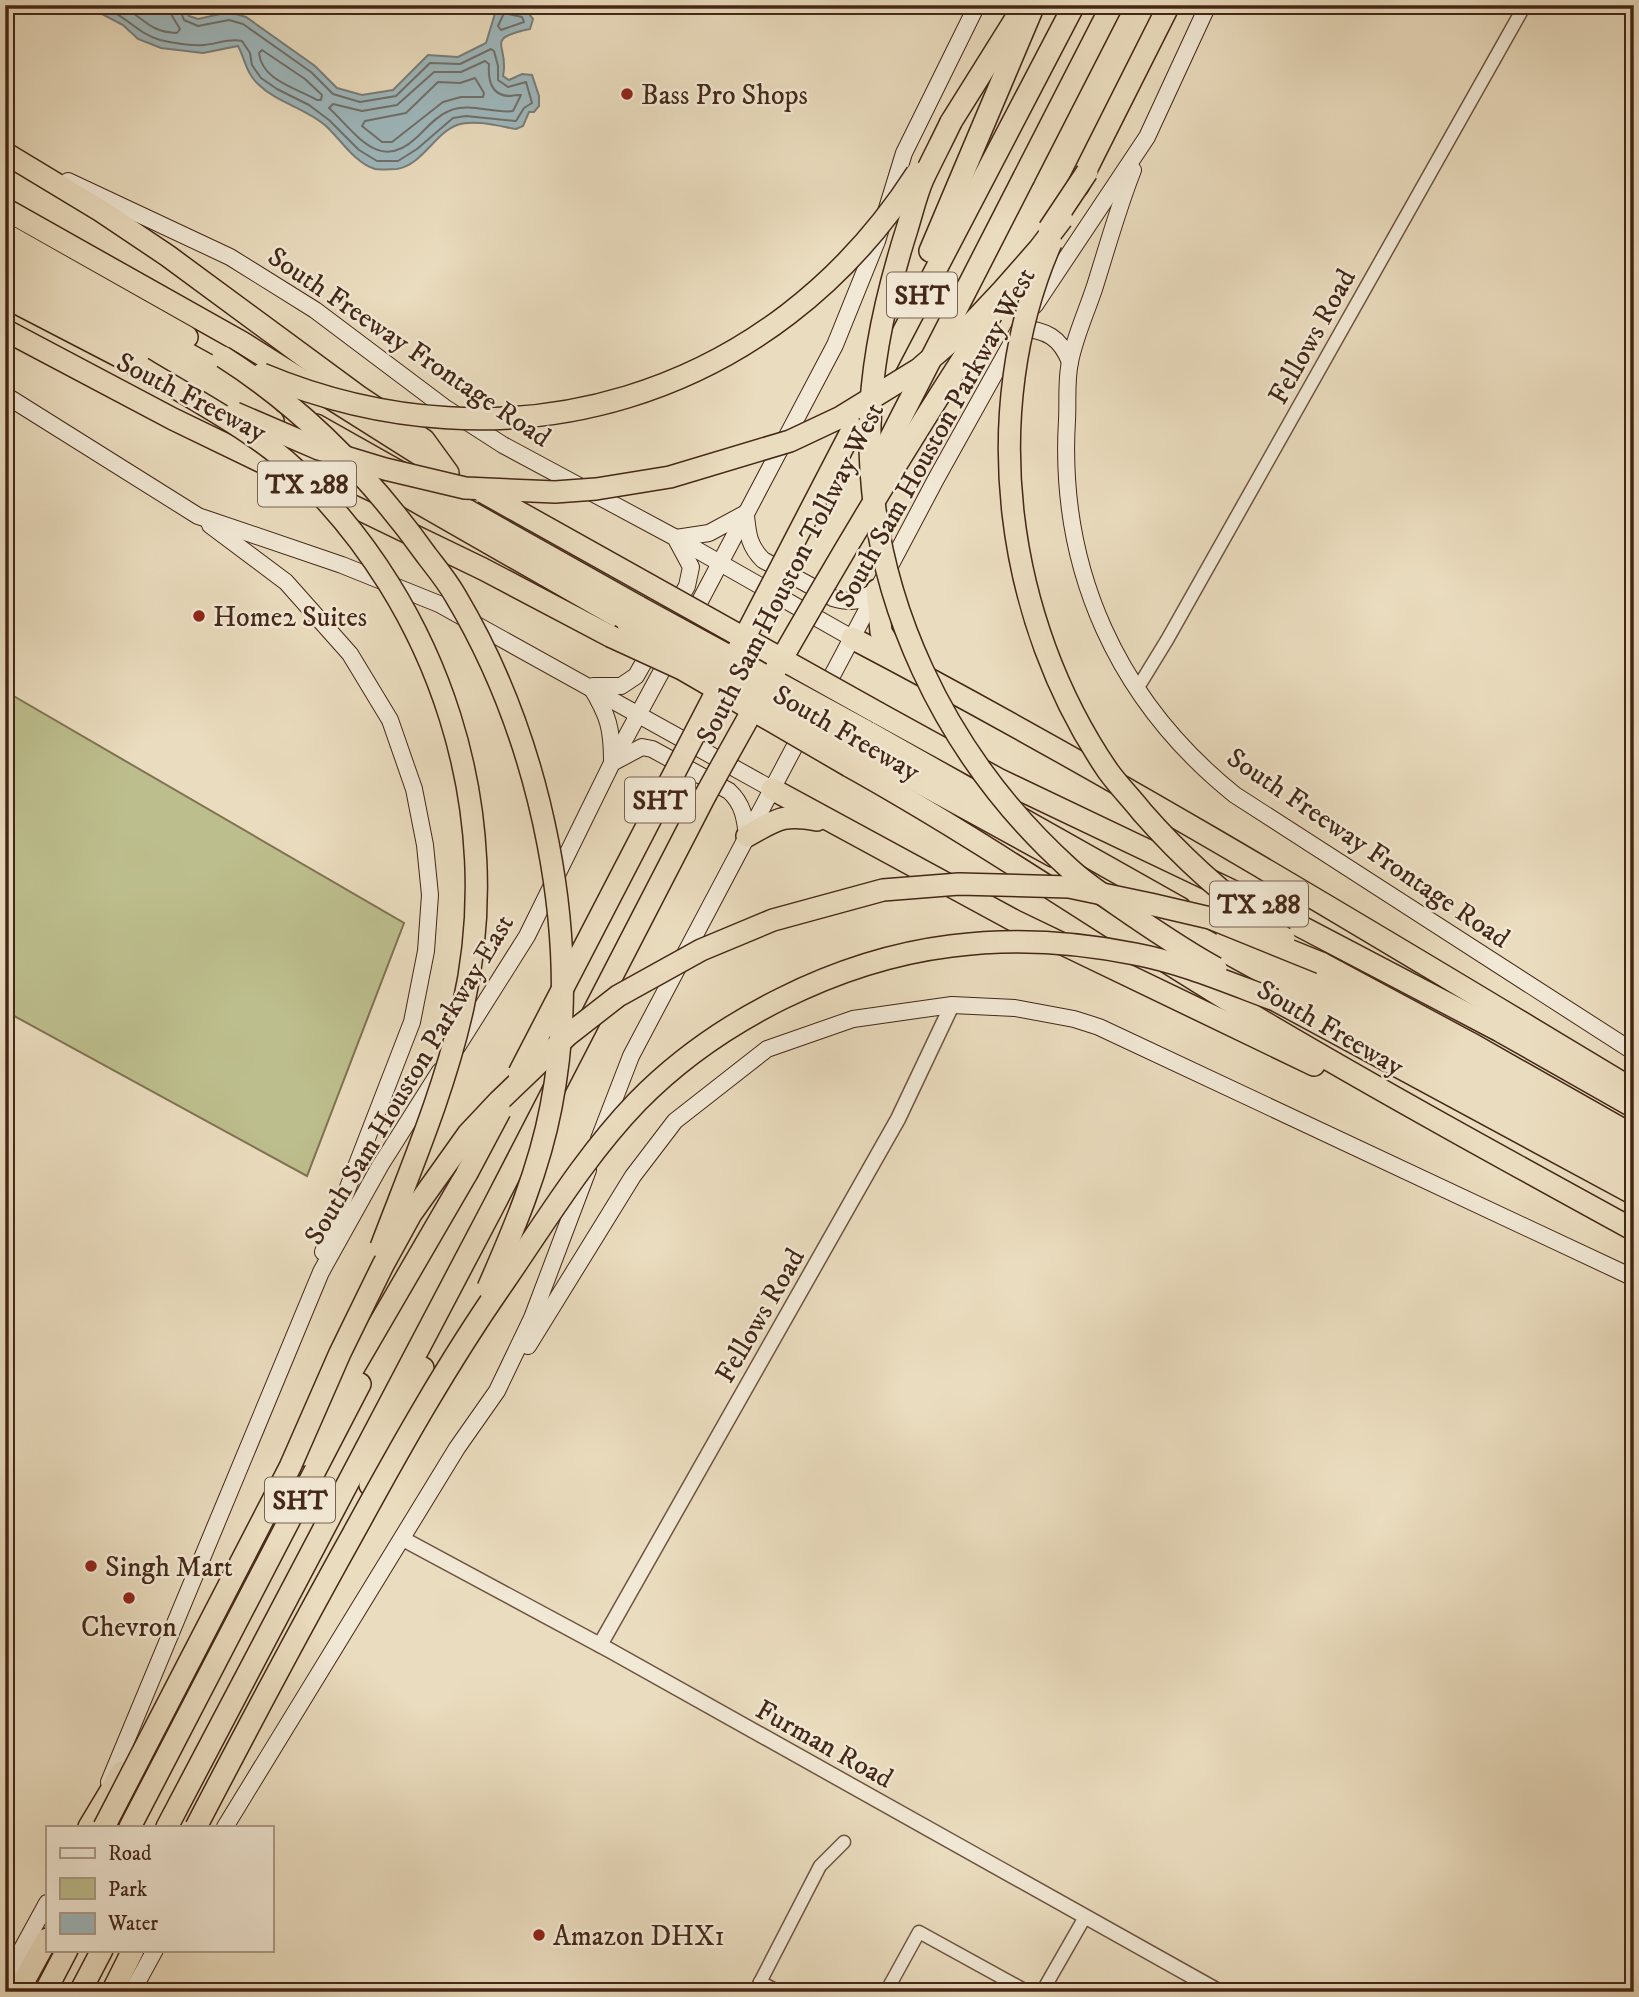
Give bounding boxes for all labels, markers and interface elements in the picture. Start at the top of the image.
place label: Bass Pro Shops [641,78,808,113]
marker: Bass Pro Shops [619,86,635,102]
street label: South Freeway Frontage Road [261,239,557,455]
street label: South Sam Houston Parkway West [827,262,1044,614]
street label: Fellows Road [1261,263,1364,411]
road number: SHT [887,272,957,318]
street label: South Freeway [110,345,273,450]
street label: South Sam Houston Tollway West [689,397,892,751]
road number: TX 288 [258,462,356,506]
place label: Home2 Suites [213,600,367,635]
marker: Home2 Suites [191,608,207,624]
street label: South Freeway [767,677,927,790]
street label: South Freeway Frontage Road [1220,740,1516,956]
road number: SHT [625,778,695,822]
road number: TX 288 [1210,882,1308,926]
street label: South Sam Houston Parkway East [297,908,522,1251]
street label: South Freeway [1251,972,1411,1085]
street label: Fellows Road [708,1242,813,1389]
road number: SHT [265,1478,335,1522]
place label: Singh Mart [105,1550,233,1585]
marker: Singh Mart [83,1558,99,1574]
marker: Chevron [121,1590,137,1606]
place label: Chevron [81,1610,177,1645]
street label: Furman Road [749,1692,899,1796]
legend [46,1826,273,1952]
text: Road [108,1841,152,1867]
text: Park [108,1877,148,1903]
text: Water [107,1911,158,1937]
place label: Amazon DHX1 [553,1919,725,1954]
marker: Amazon DHX1 [531,1927,547,1943]

